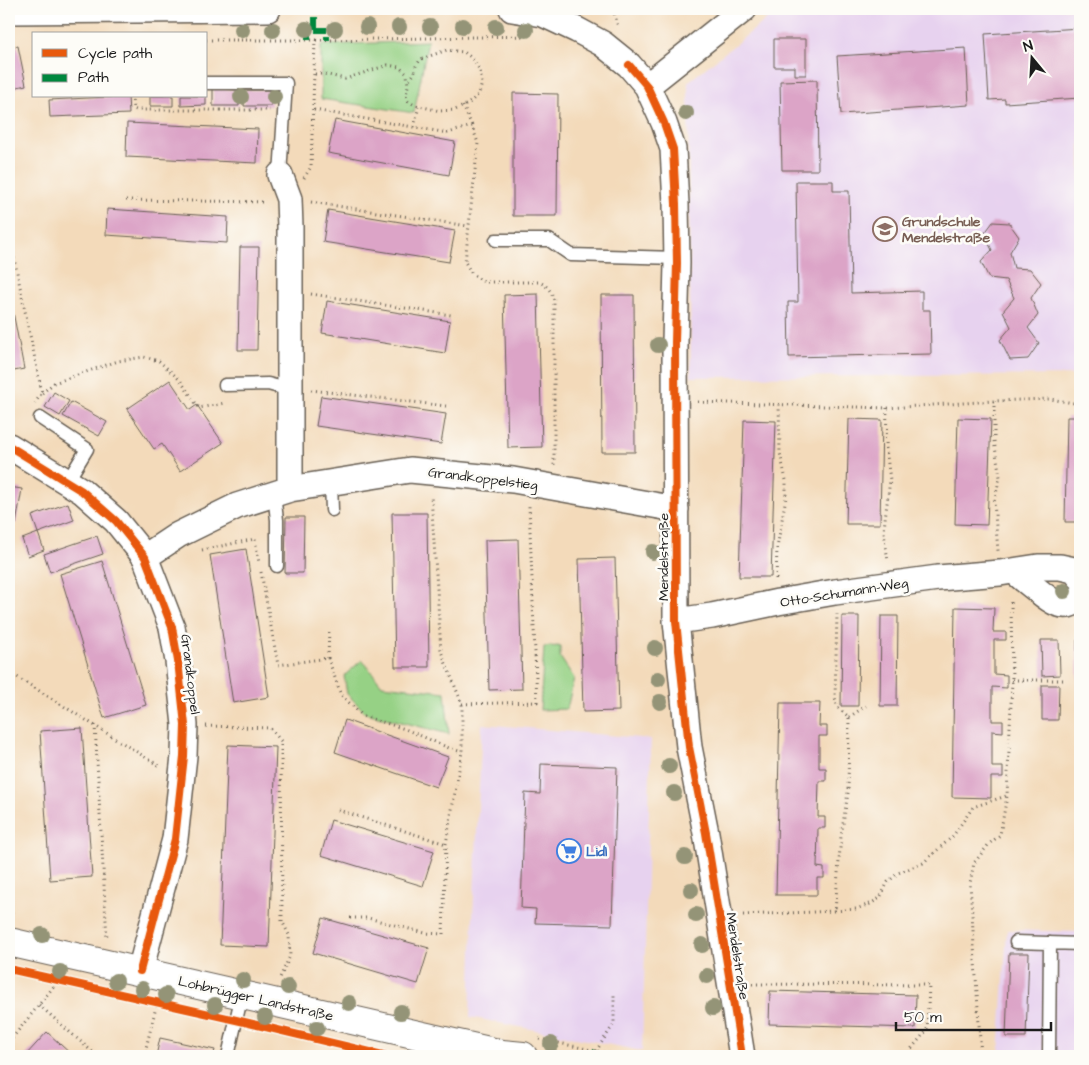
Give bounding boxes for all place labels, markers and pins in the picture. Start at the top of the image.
place label: Grundschule Mendelstraße [902,212,991,248]
school or university icon: Grundschule Mendelstraße [872,216,898,242]
supermarket icon: Lidl [556,838,582,864]
place label: Lidl [586,842,608,862]

